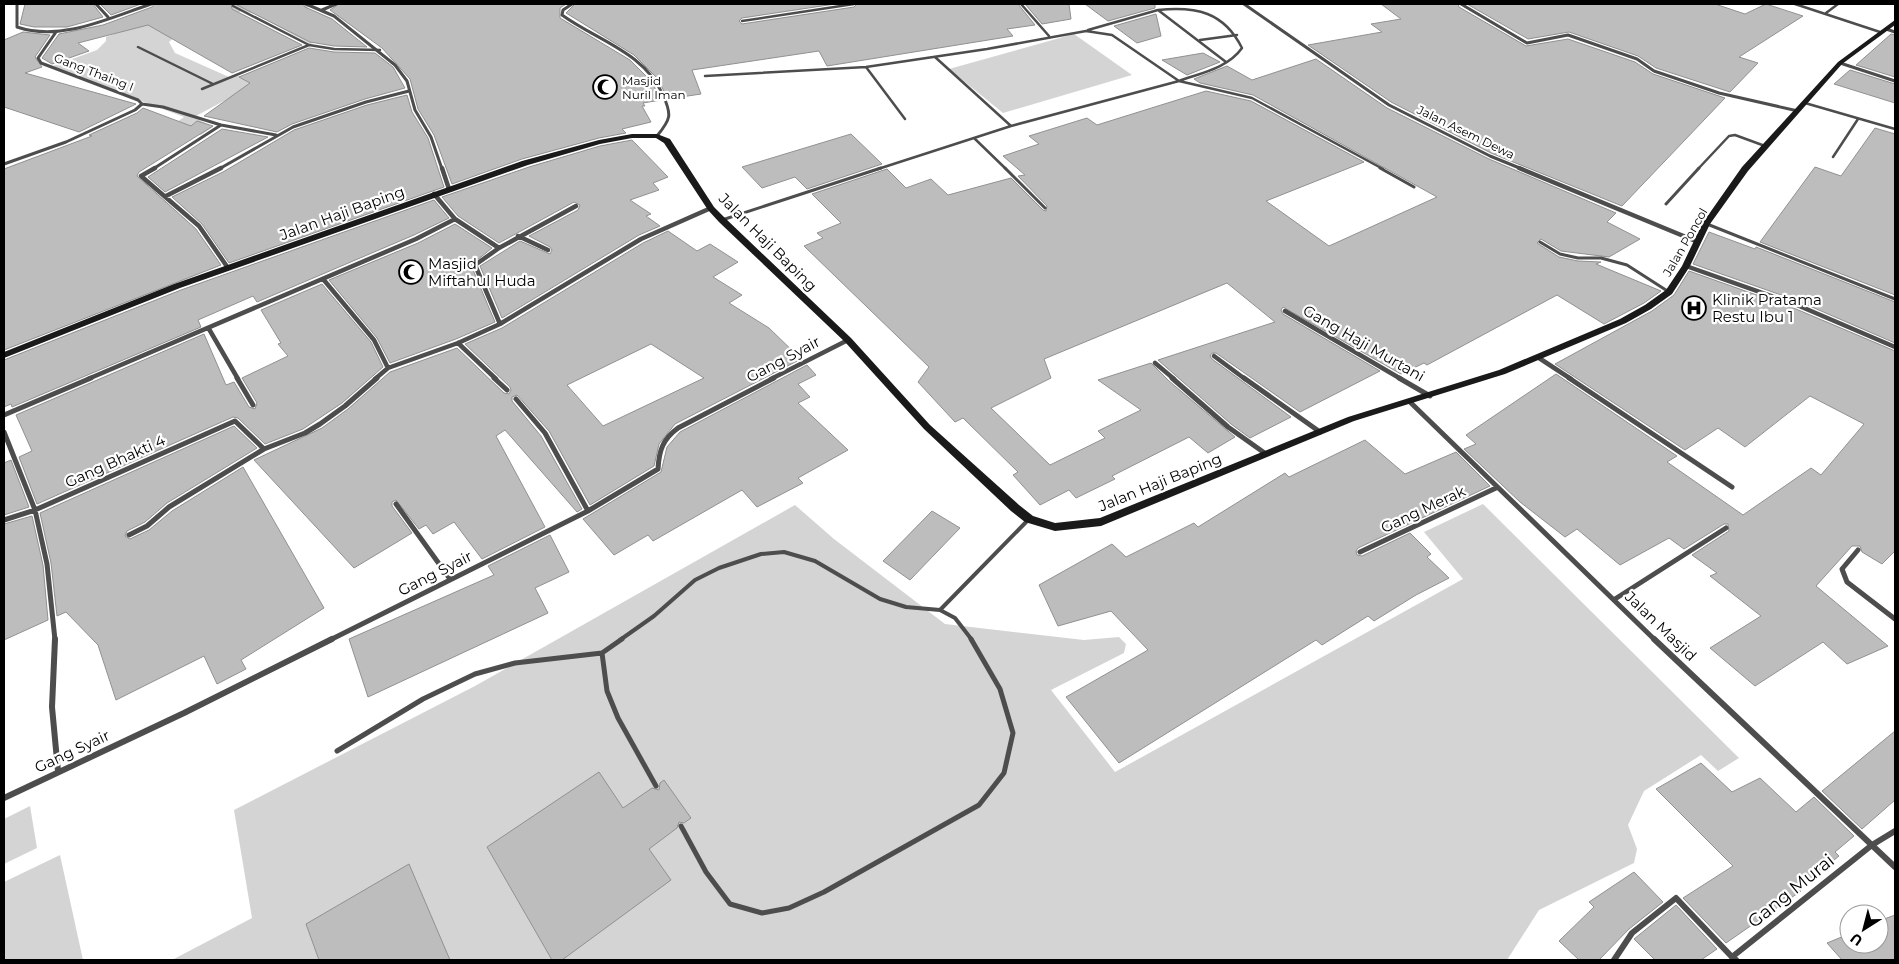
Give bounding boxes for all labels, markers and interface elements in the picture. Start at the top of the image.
street label: Gang Thaing I [52,50,136,94]
place label: Masjid Nuril Iman [622,73,686,102]
mosque icon: Masjid Nuril Iman [592,74,618,100]
street label: Jalan Asem Dewa [1414,101,1517,162]
street label: Jalan Haji Baping [276,182,407,245]
street label: Jalan Haji Baping [714,188,821,295]
street label: Jalan Poncol [1659,205,1711,280]
place label: Masjid Miftahul Huda [428,254,536,290]
mosque icon: Masjid Miftahul Huda [398,259,424,285]
place label: Klinik Pratama Restu Ibu 1 [1712,290,1822,326]
hospital icon: Klinik Pratama Restu Ibu 1 [1681,295,1707,321]
street label: Gang Haji Murtani [1300,300,1428,386]
street label: Gang Syair [743,332,823,386]
street label: Gang Bhakti 4 [62,430,168,492]
street label: Jalan Haji Baping [1095,449,1224,516]
street label: Gang Merak [1378,481,1468,537]
street label: Gang Syair [395,546,475,600]
street label: Jalan Masjid [1621,586,1701,665]
street label: Gang Syair [31,725,113,777]
street label: Gang Murai [1743,849,1839,933]
north arrow [1839,904,1889,954]
text: U [1847,929,1866,950]

